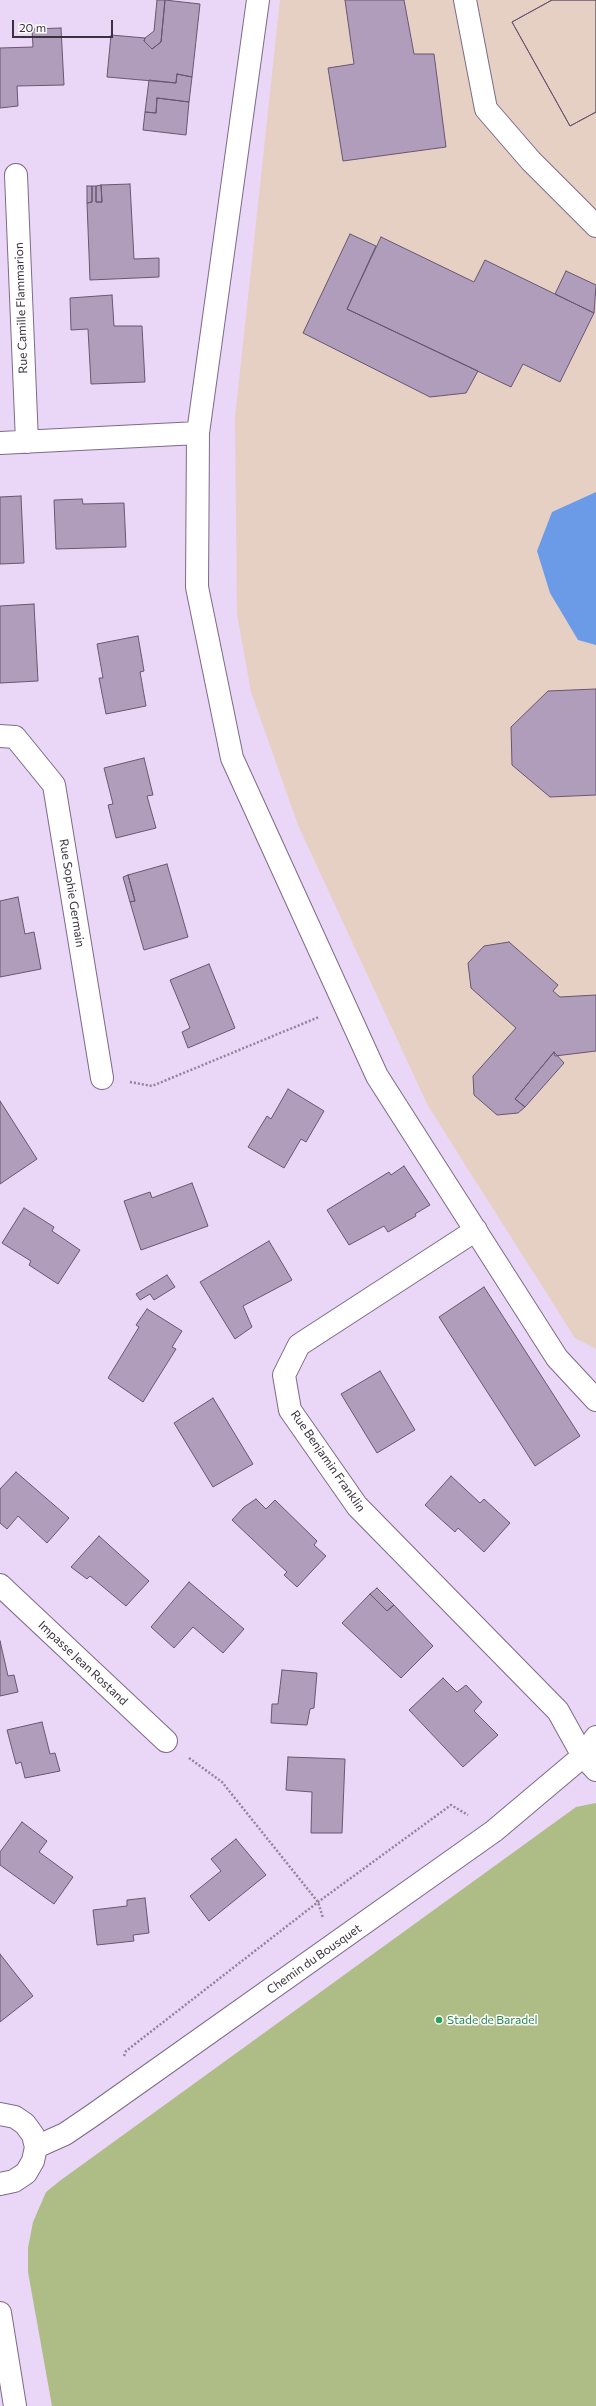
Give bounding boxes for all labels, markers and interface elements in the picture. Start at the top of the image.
scale bar [14,12,115,38]
text: 20 m [19,20,46,34]
street label: Rue Camille Flammarion [12,242,30,374]
street label: Rue Sophie Germain [56,838,88,948]
street label: Rue Benjamin Franklin [288,1408,368,1514]
street label: Impasse Jean Rostand [35,1618,131,1708]
street label: Chemin du Bousquet [264,1921,364,1997]
place label: Stade de Baradel [447,2013,538,2027]
marker: Stade de Baradel [434,2015,444,2025]

